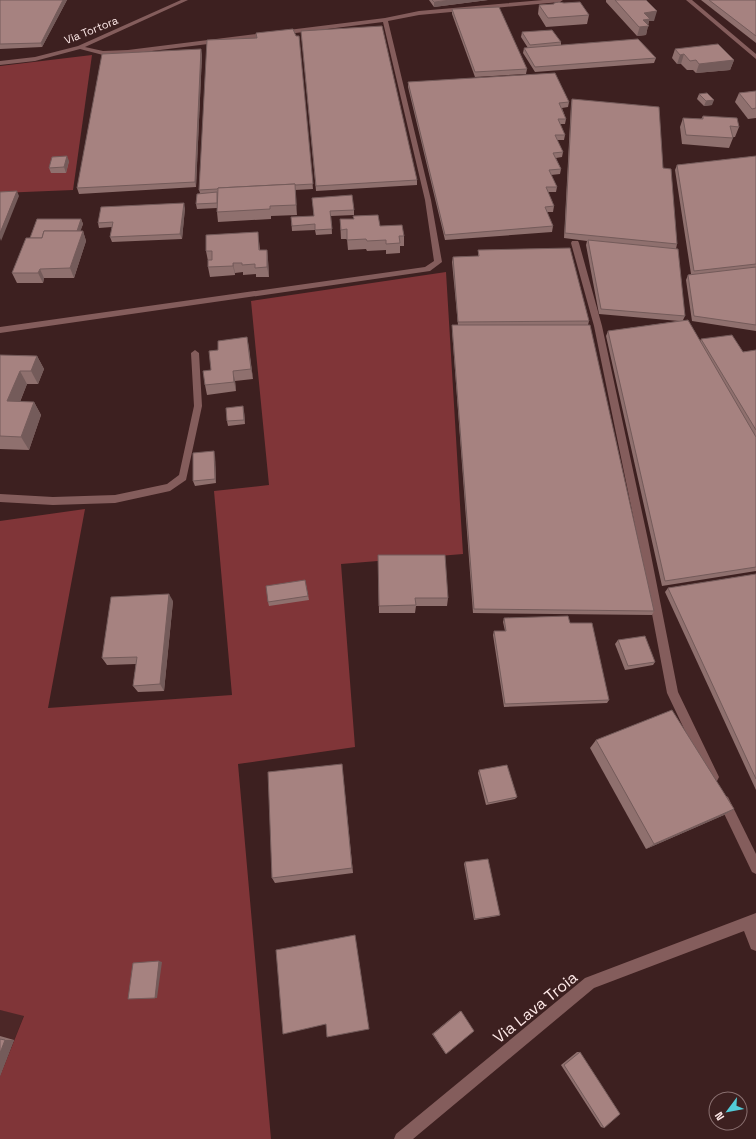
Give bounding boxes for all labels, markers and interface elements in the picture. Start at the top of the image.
street label: Via Tortora [62,13,120,47]
street label: Via Lava Troia [489,967,582,1048]
north arrow [708,1091,748,1131]
text: N [712,1109,727,1123]

